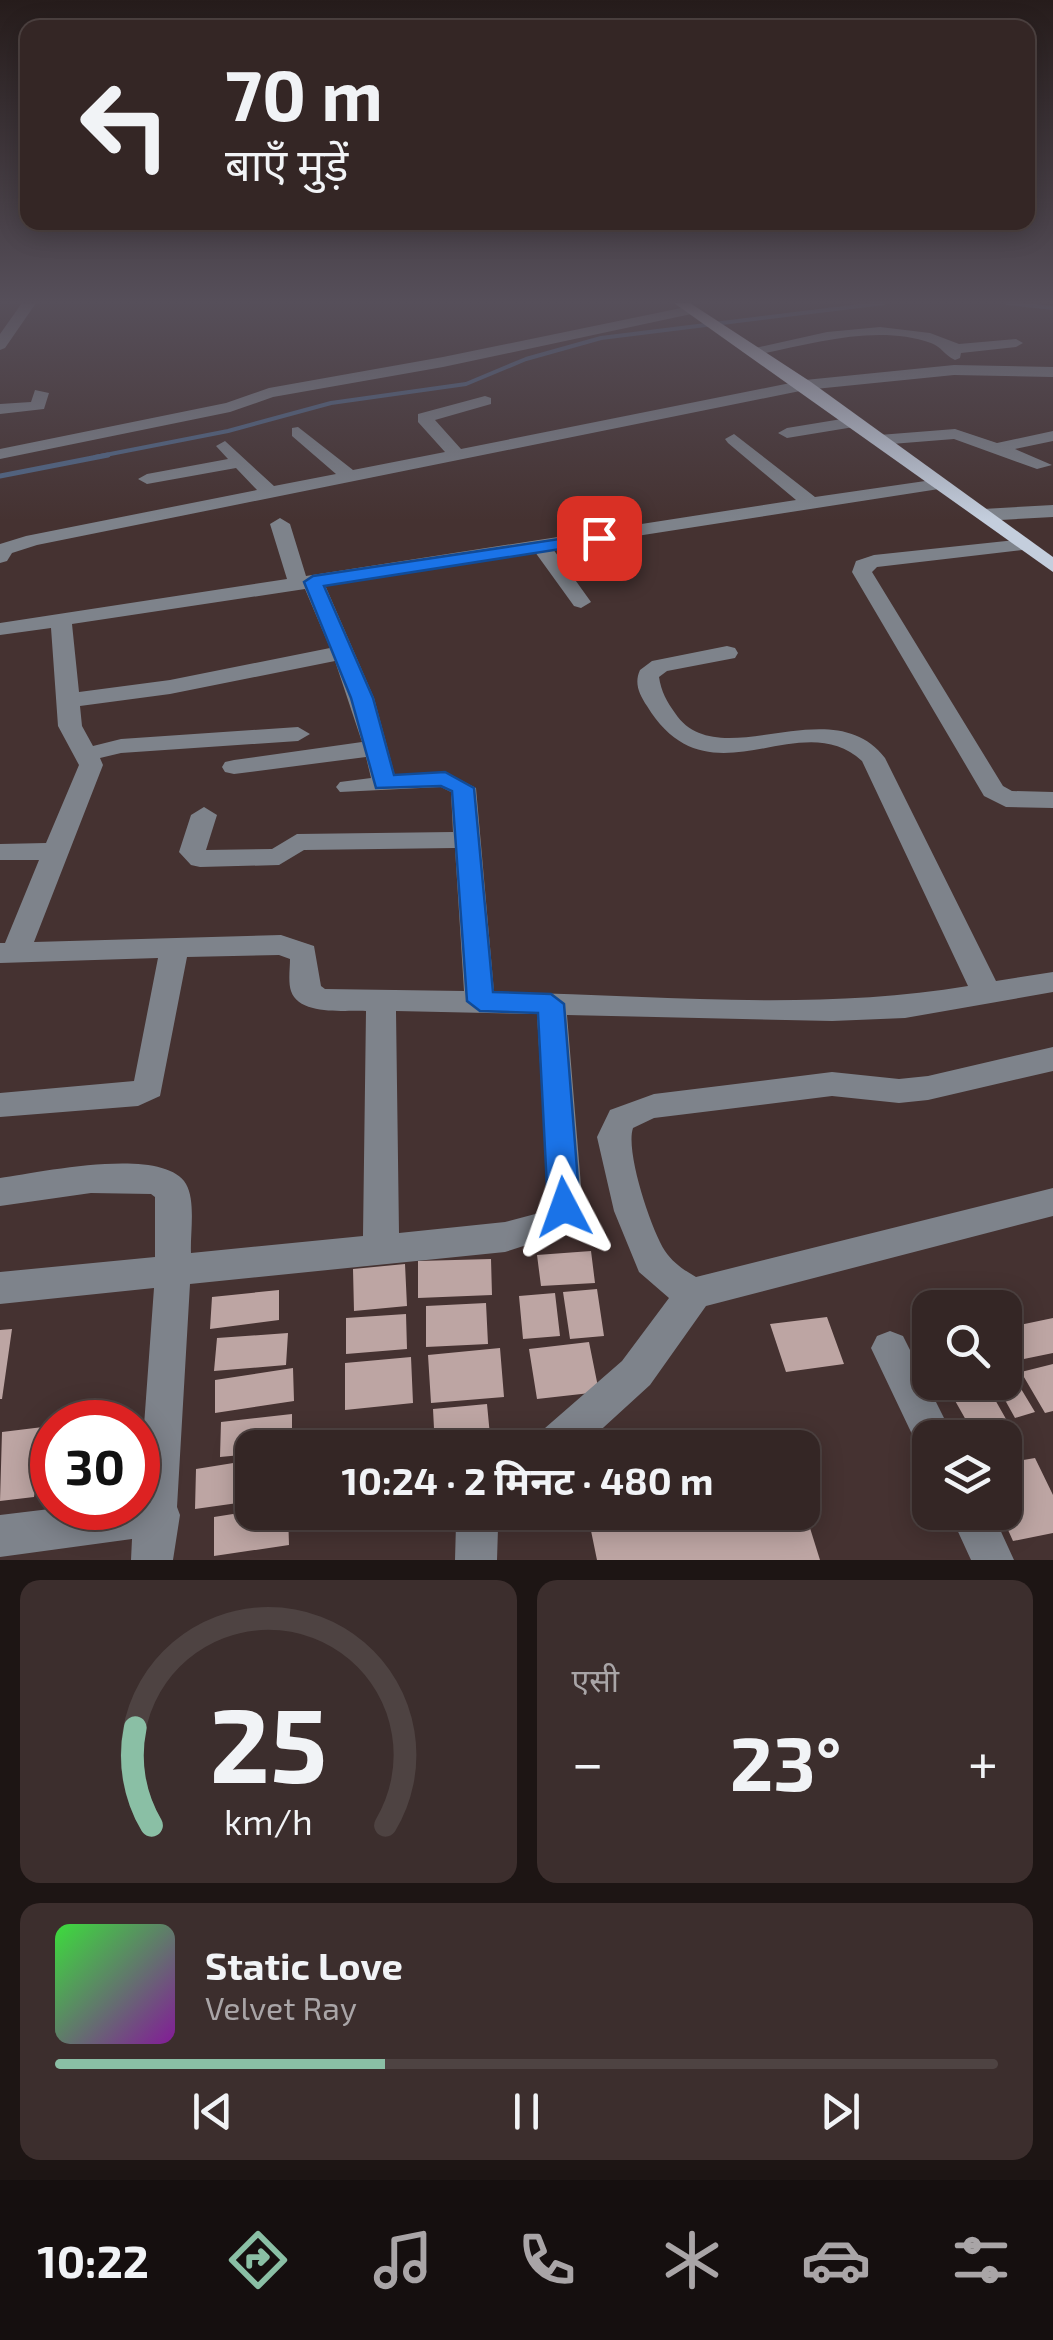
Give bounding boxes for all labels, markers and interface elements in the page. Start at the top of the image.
text: 70 m [225,51,383,135]
icon: left [60,60,190,190]
text: बाएँ मुड़ें [225,136,348,190]
pin [557,496,642,581]
icon: arrive [572,511,627,566]
position arrow [512,1155,616,1259]
map controls [912,1290,1022,1530]
button: search [912,1290,1022,1400]
speed limit sign: 30 [30,1400,160,1530]
button: layers [912,1420,1022,1530]
text: 10:24 · 2 मिनट · 480 m [342,1457,713,1503]
text: एसी [572,1660,619,1698]
text: 25 [209,1679,327,1804]
text: 23° [730,1716,842,1806]
text: − [572,1728,604,1794]
text: + [968,1728,998,1794]
text: km/h [224,1799,313,1842]
text: Static Love [205,1942,403,1988]
text: Velvet Ray [205,1988,357,2026]
icon: previous [185,2084,240,2139]
icon: pause [499,2084,554,2139]
icon: next [813,2084,868,2139]
icon: directions [223,2225,293,2295]
icon: music [368,2225,438,2295]
icon: phone [512,2225,582,2295]
icon: climate [657,2225,727,2295]
icon: car [801,2225,871,2295]
icon: filters [946,2225,1016,2295]
text: 10:22 [37,2233,149,2287]

